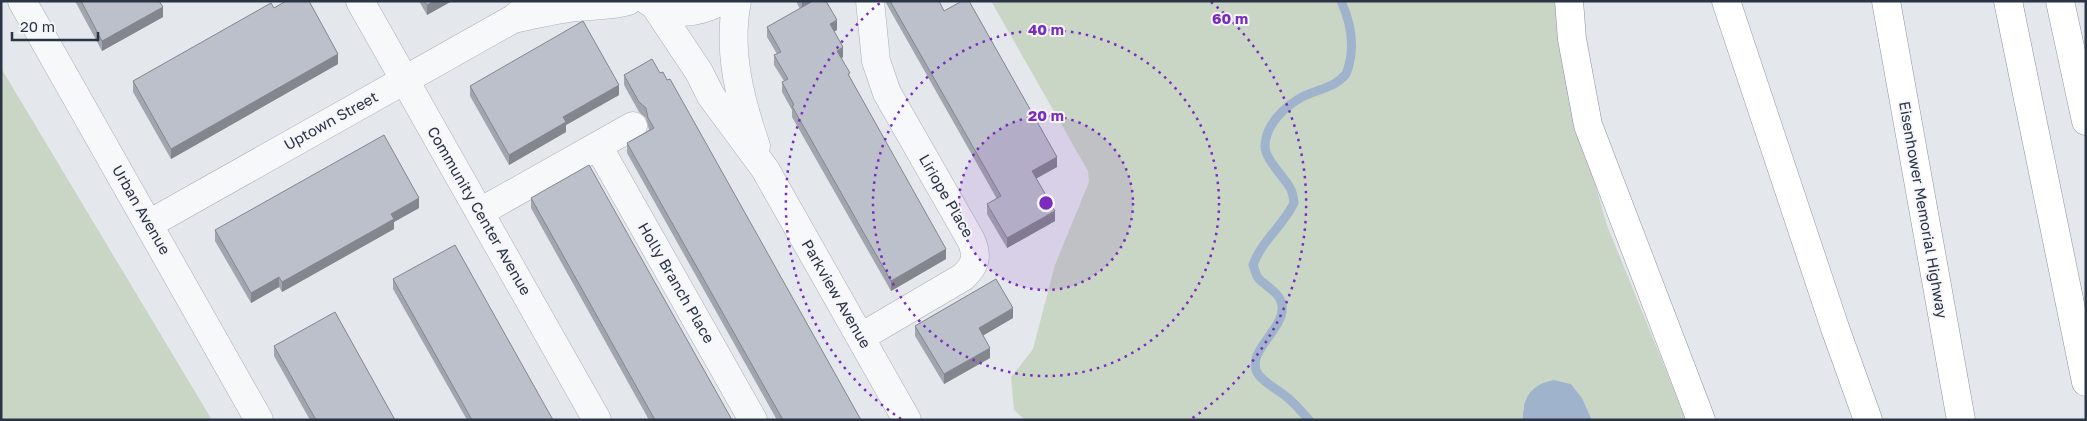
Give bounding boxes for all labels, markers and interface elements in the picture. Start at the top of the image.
text: 60 m [1212,9,1248,27]
scale bar [12,10,99,42]
text: 20 m [20,17,55,35]
text: 40 m [1028,20,1064,38]
street label: Uptown Street [280,87,381,153]
street label: Eisenhower Memorial Highway [1896,100,1952,320]
text: 20 m [1028,106,1064,124]
street label: Community Center Avenue [424,123,536,298]
street label: Liriope Place [916,151,978,241]
street label: Urban Avenue [109,162,175,258]
centre of rings [1037,194,1055,212]
street label: Holly Branch Place [635,219,719,346]
street label: Parkview Avenue [798,236,875,351]

